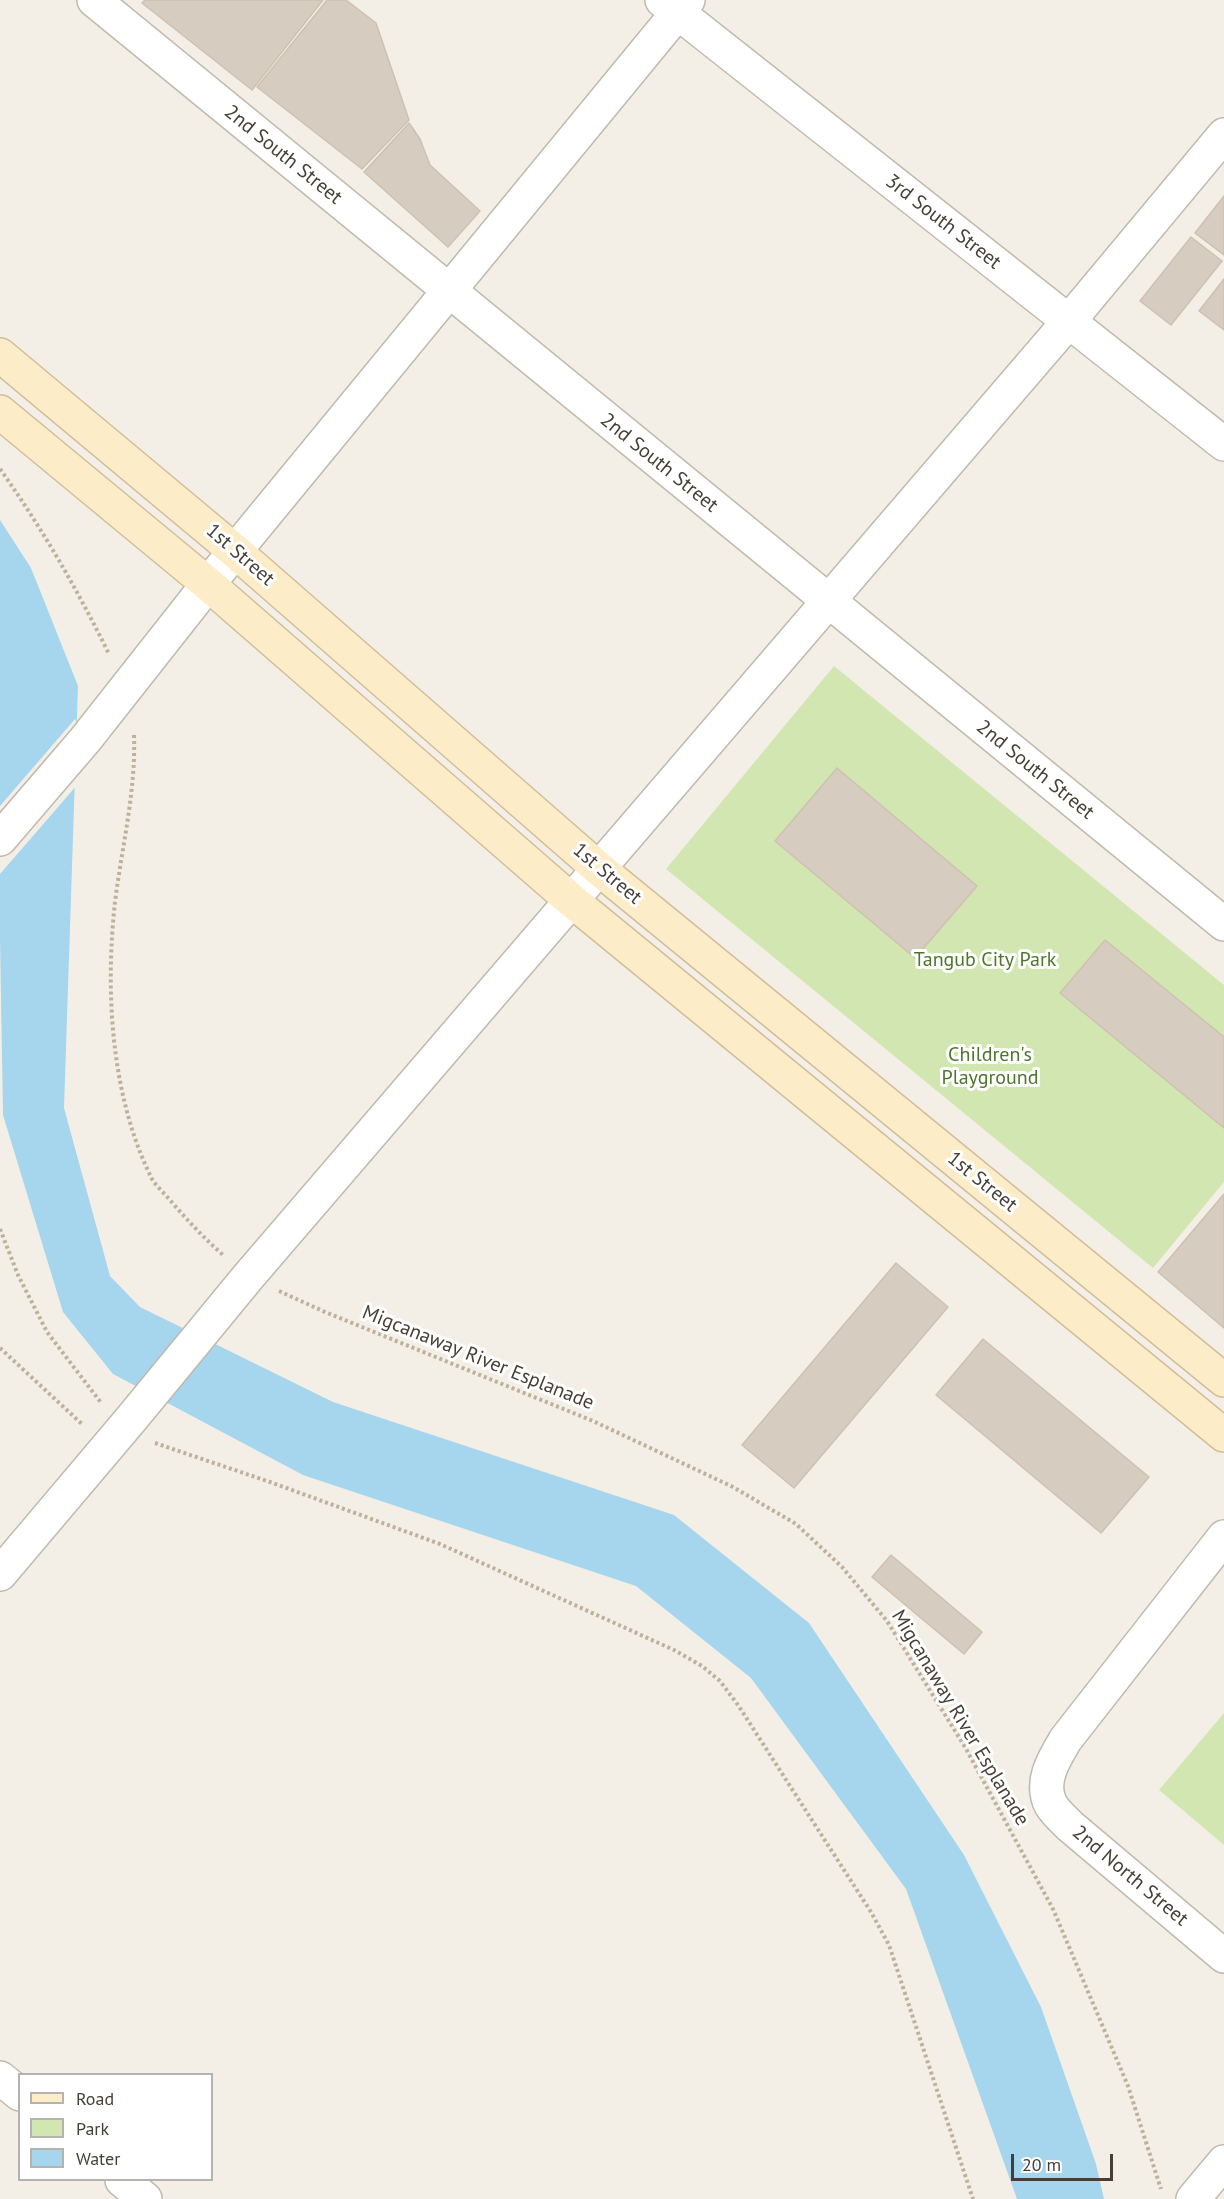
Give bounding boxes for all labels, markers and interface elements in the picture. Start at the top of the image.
street label: 2nd South Street [219,100,347,210]
street label: 3rd South Street [880,169,1006,275]
street label: 2nd South Street [595,408,723,518]
street label: 1st Street [201,519,279,591]
street label: 2nd South Street [971,715,1099,825]
street label: 1st Street [568,838,646,910]
park label: Tangub City Park [914,948,1056,972]
park label: Children's Playground [942,1043,1038,1090]
street label: 1st Street [942,1147,1022,1217]
street label: Migcanaway River Esplanade [359,1301,597,1415]
street label: Migcanaway River Esplanade [886,1606,1034,1830]
street label: 2nd North Street [1067,1821,1193,1931]
legend [18,2073,213,2181]
text: Road [76,2087,114,2110]
text: Park [76,2117,109,2140]
scale bar [1014,2142,1116,2180]
text: Water [76,2147,120,2170]
text: 20 m [1022,2153,1061,2176]

